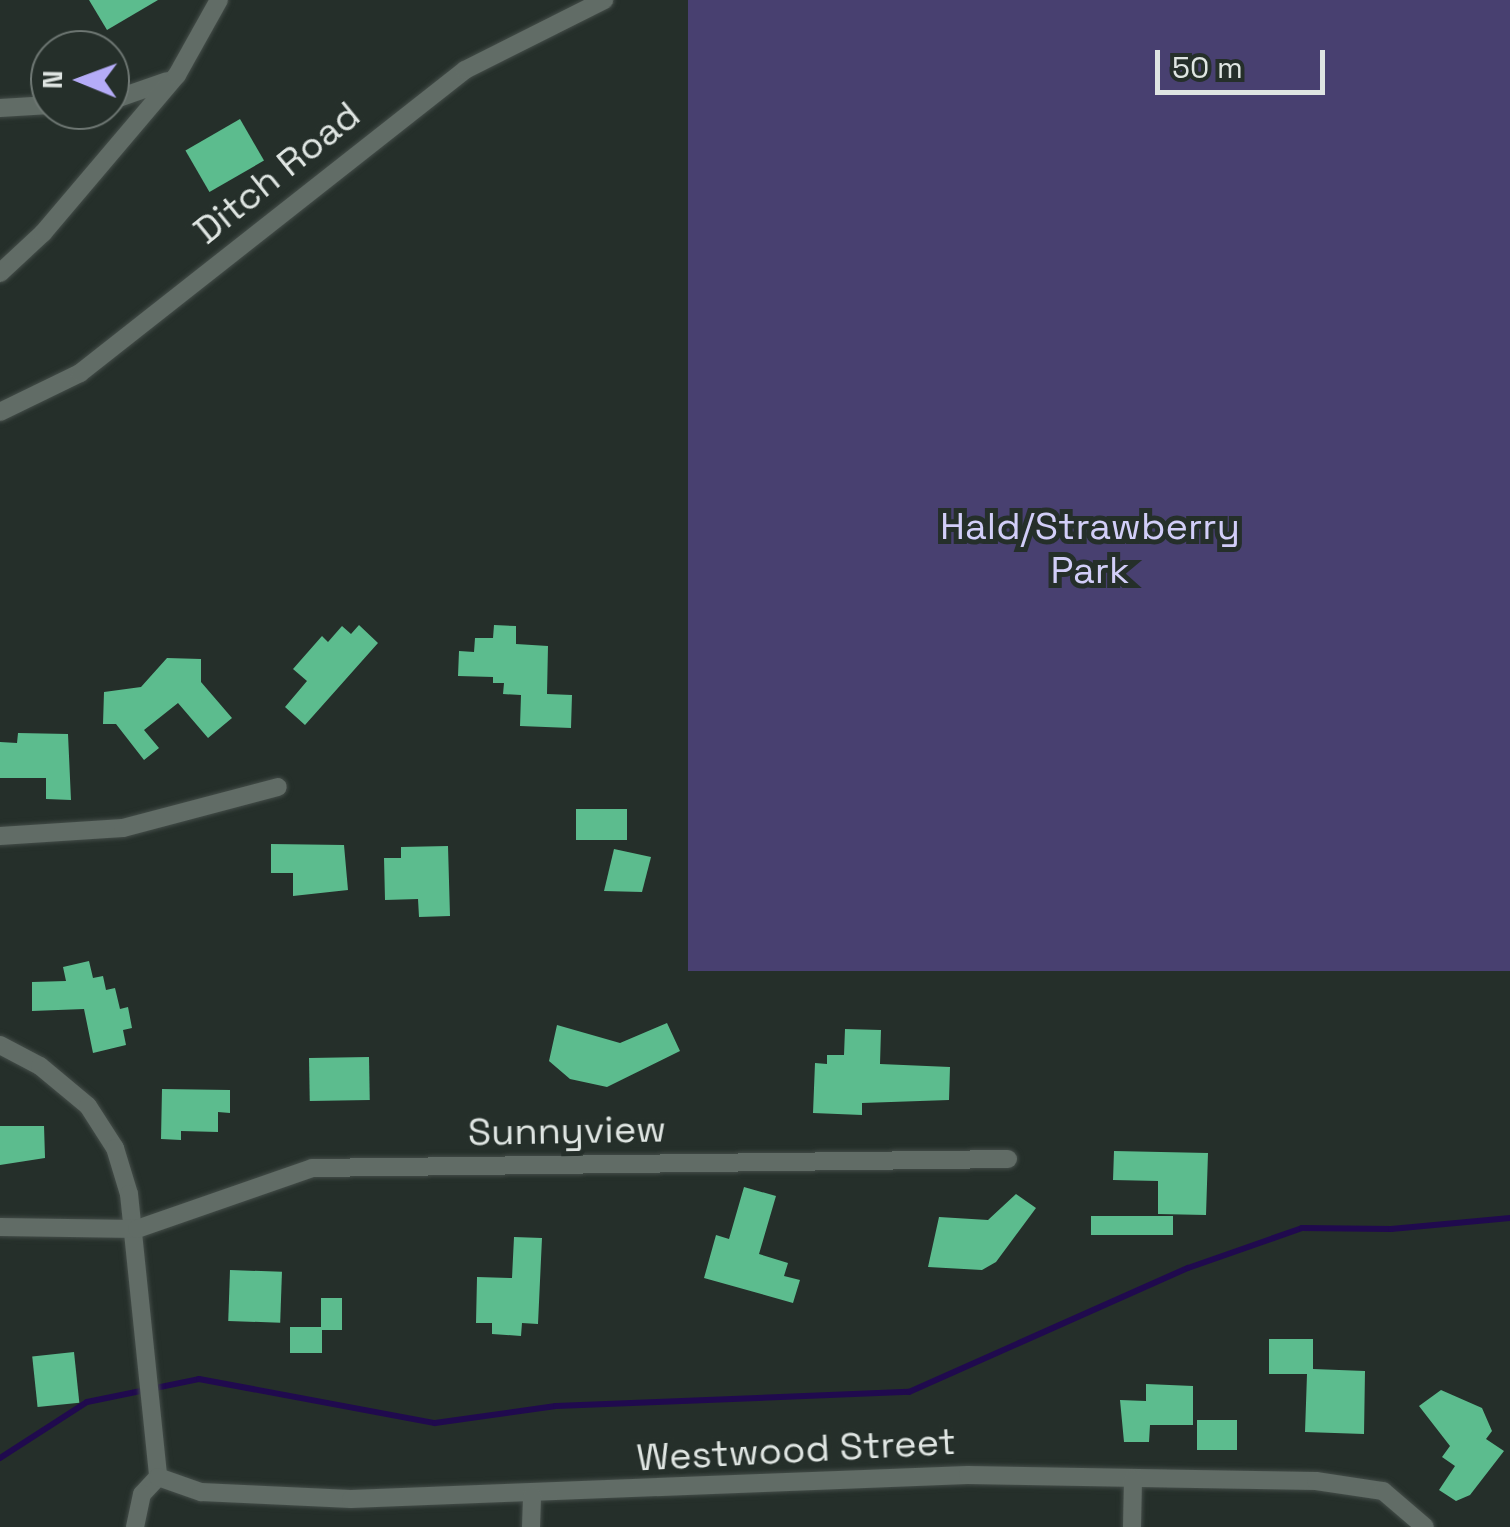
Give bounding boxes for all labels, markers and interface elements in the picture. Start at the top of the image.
north arrow [30,30,130,130]
scale bar [1160,30,1330,92]
text: 50 m [1172,48,1243,87]
text: N [34,70,70,89]
street label: Ditch Road [185,92,369,254]
park label: Hald/Strawberry Park [940,504,1240,594]
street label: Sunnyview [467,1106,667,1156]
street label: Westwood Street [635,1419,957,1481]

